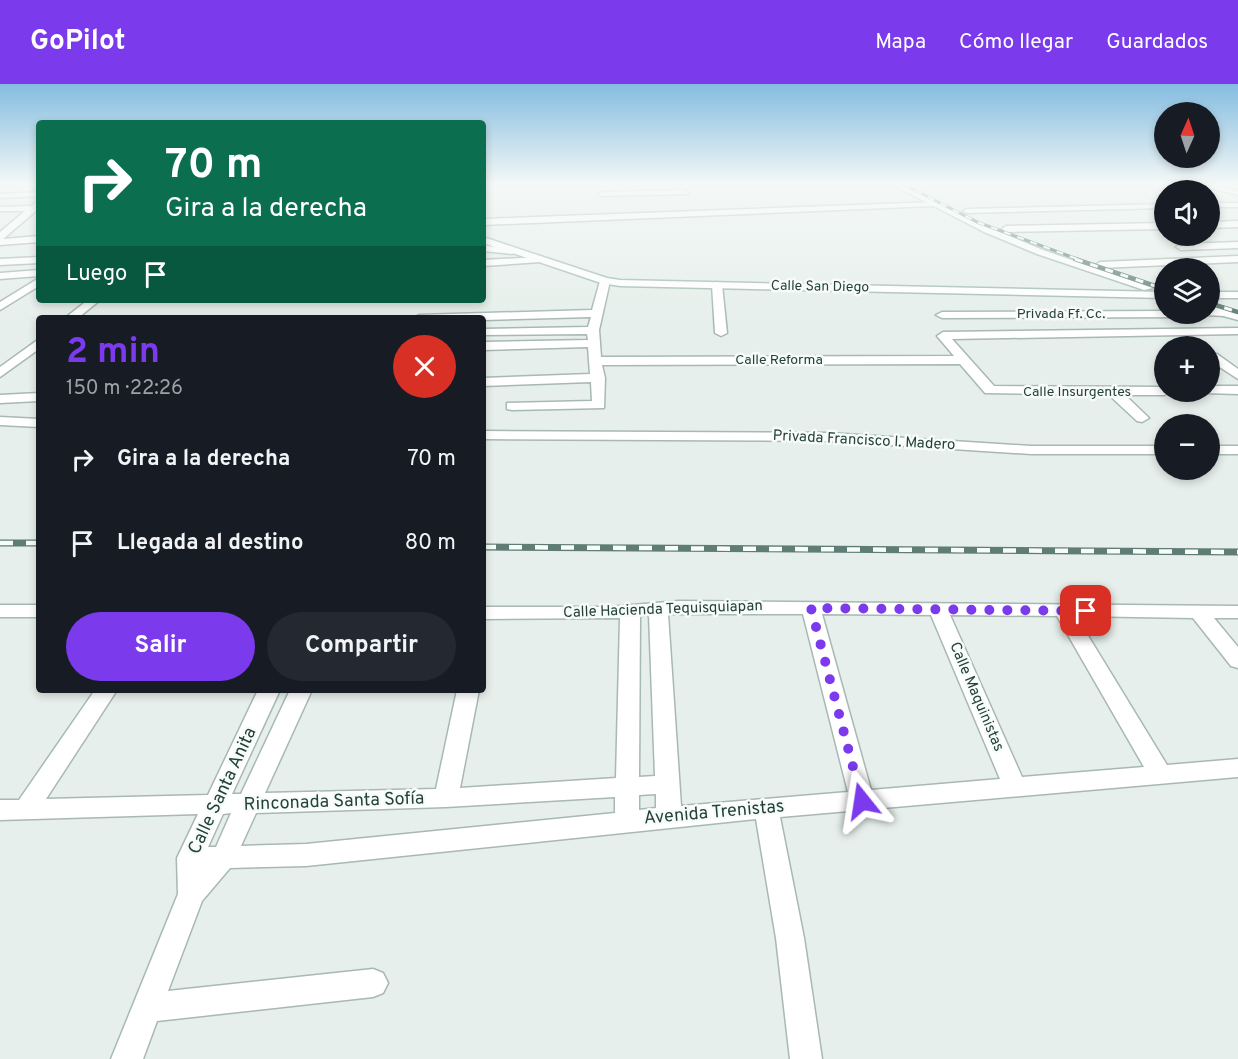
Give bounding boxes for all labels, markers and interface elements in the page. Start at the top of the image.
text: GoPilot [30,24,125,60]
text: Mapa [875,29,926,56]
text: Cómo llegar [959,29,1073,56]
text: Guardados [1106,29,1208,56]
north arrow [1154,102,1220,168]
map controls [1154,102,1220,480]
text: 70 m [165,140,263,193]
icon: right [66,144,144,222]
button: sound [1154,180,1220,246]
text: Gira a la derecha [165,192,367,226]
icon: arrive [139,258,172,291]
button: layers [1154,258,1220,324]
text: Luego [66,261,127,288]
street label: Calle San Diego [771,278,869,296]
street label: Privada Ff. Cc. [1017,306,1105,323]
text: 2 min [66,330,160,376]
button: close [393,335,456,398]
button: + [1154,336,1220,402]
street label: Calle Reforma [735,352,823,369]
text: 150 m · 22:26 [66,376,183,402]
street label: Calle Insurgentes [1023,384,1131,401]
button: − [1154,414,1220,480]
street label: Privada Francisco I. Madero [772,427,956,455]
icon: right [66,443,99,476]
text: Gira a la derecha [117,446,290,473]
text: 70 m [407,446,456,473]
icon: arrive [66,527,99,560]
text: Llegada al destino [117,530,303,557]
text: 80 m [405,530,456,557]
pin [1060,585,1111,636]
icon: arrive [1069,594,1102,627]
street label: Calle Hacienda Tequisquiapan [563,597,763,623]
button: Salir [66,612,255,681]
button: Compartir [267,612,456,681]
street label: Calle Maquinistas [944,639,1008,755]
street label: Calle Santa Anita [184,724,262,858]
position arrow [830,769,894,833]
street label: Rinconada Santa Sofía [243,787,425,817]
street label: Avenida Trenistas [643,795,785,831]

